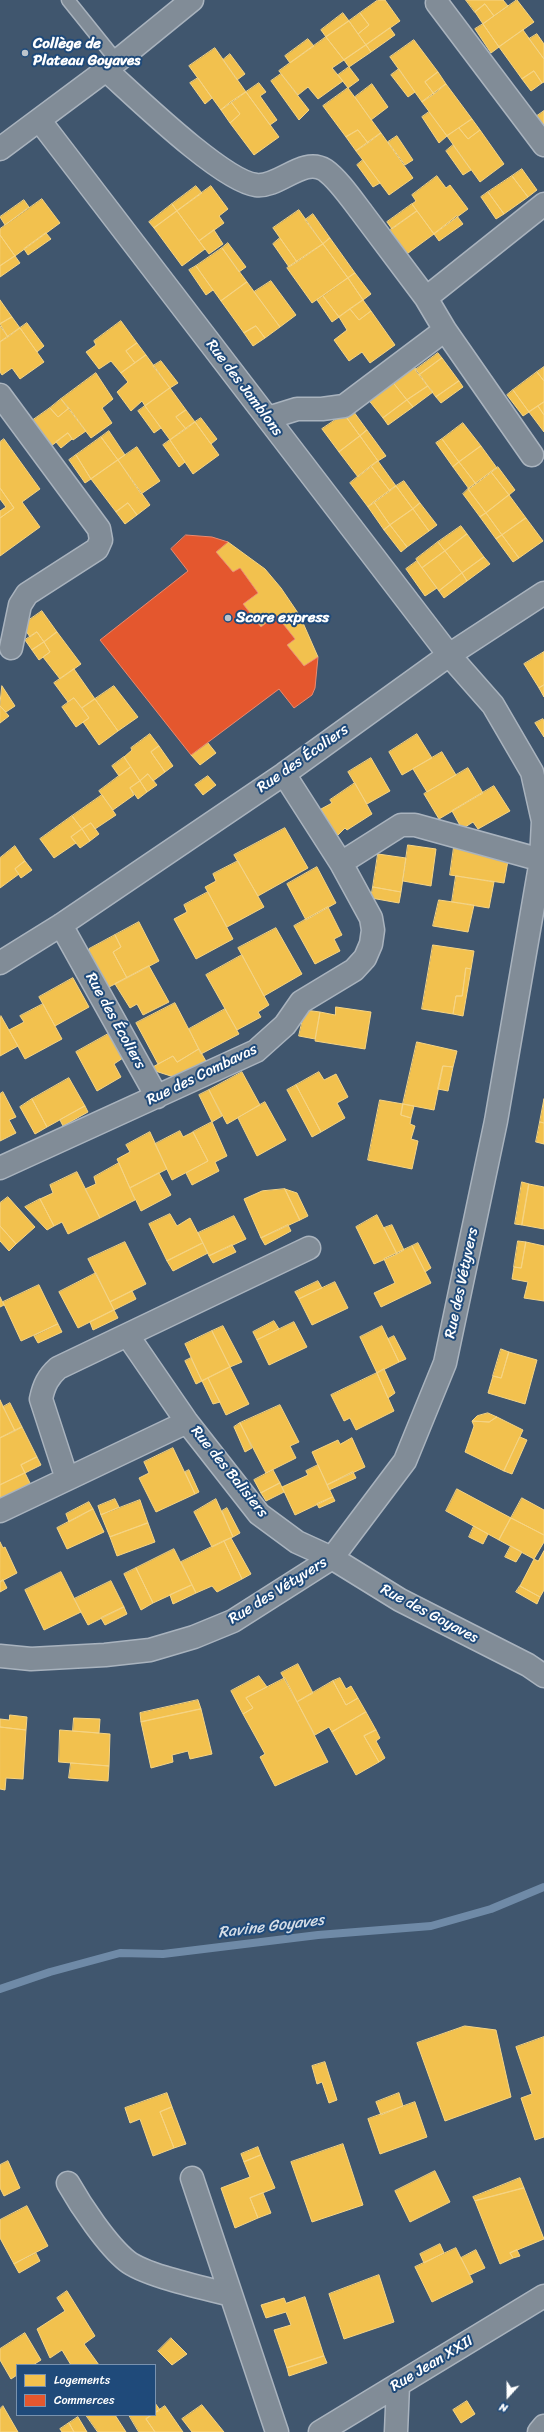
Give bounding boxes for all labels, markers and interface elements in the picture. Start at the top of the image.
place label: Collège de Plateau Goyaves [33,35,140,70]
marker: Collège de Plateau Goyaves [20,48,30,58]
street label: Rue des Jamblons [202,336,286,440]
place label: Score express [236,609,329,627]
marker: Score express [223,613,233,623]
street label: Rue des Écoliers [254,721,352,797]
street label: Rue des Écoliers [81,970,149,1072]
street label: Rue des Combavas [144,1040,260,1110]
street label: Rue des Vétyvers [441,1226,483,1340]
street label: Rue des Balisiers [187,1423,271,1521]
street label: Rue des Vétyvers [225,1554,331,1628]
street label: Rue des Goyaves [377,1581,481,1647]
water label: Ravine Goyaves [217,1911,325,1943]
street label: Rue Jean XXII [387,2332,477,2396]
legend [16,2364,156,2416]
text: Logements [54,2369,110,2391]
north arrow [488,2376,528,2416]
text: Commerces [54,2389,114,2411]
text: N [497,2397,510,2418]

